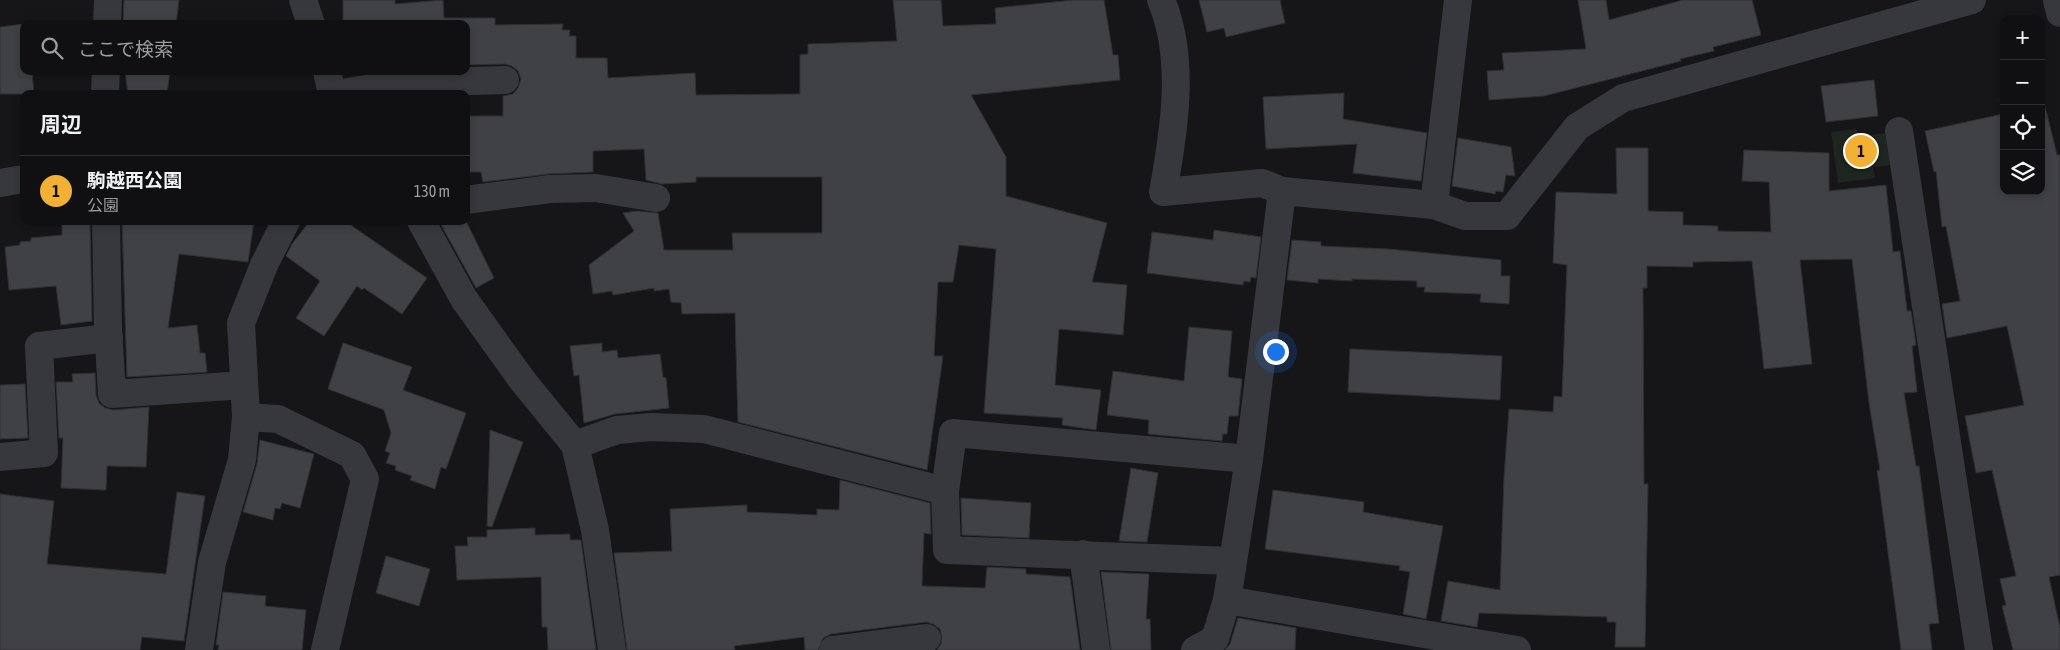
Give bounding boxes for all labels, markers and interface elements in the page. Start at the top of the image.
map controls [2000,15,2045,195]
button: + [2000,15,2045,60]
search box [20,20,470,75]
icon: search [38,34,66,62]
text: ここで検索 [78,38,173,60]
button: − [2000,60,2045,105]
button: locate [2000,105,2045,150]
text: 周辺 [40,112,82,136]
pin: 1 [1845,132,1877,170]
button: layers [2000,150,2045,195]
text: 駒越西公園 [87,169,182,191]
text: 1 [52,182,60,200]
text: 130 m [414,182,450,200]
text: 公園 [87,196,119,214]
your location [1263,339,1289,365]

